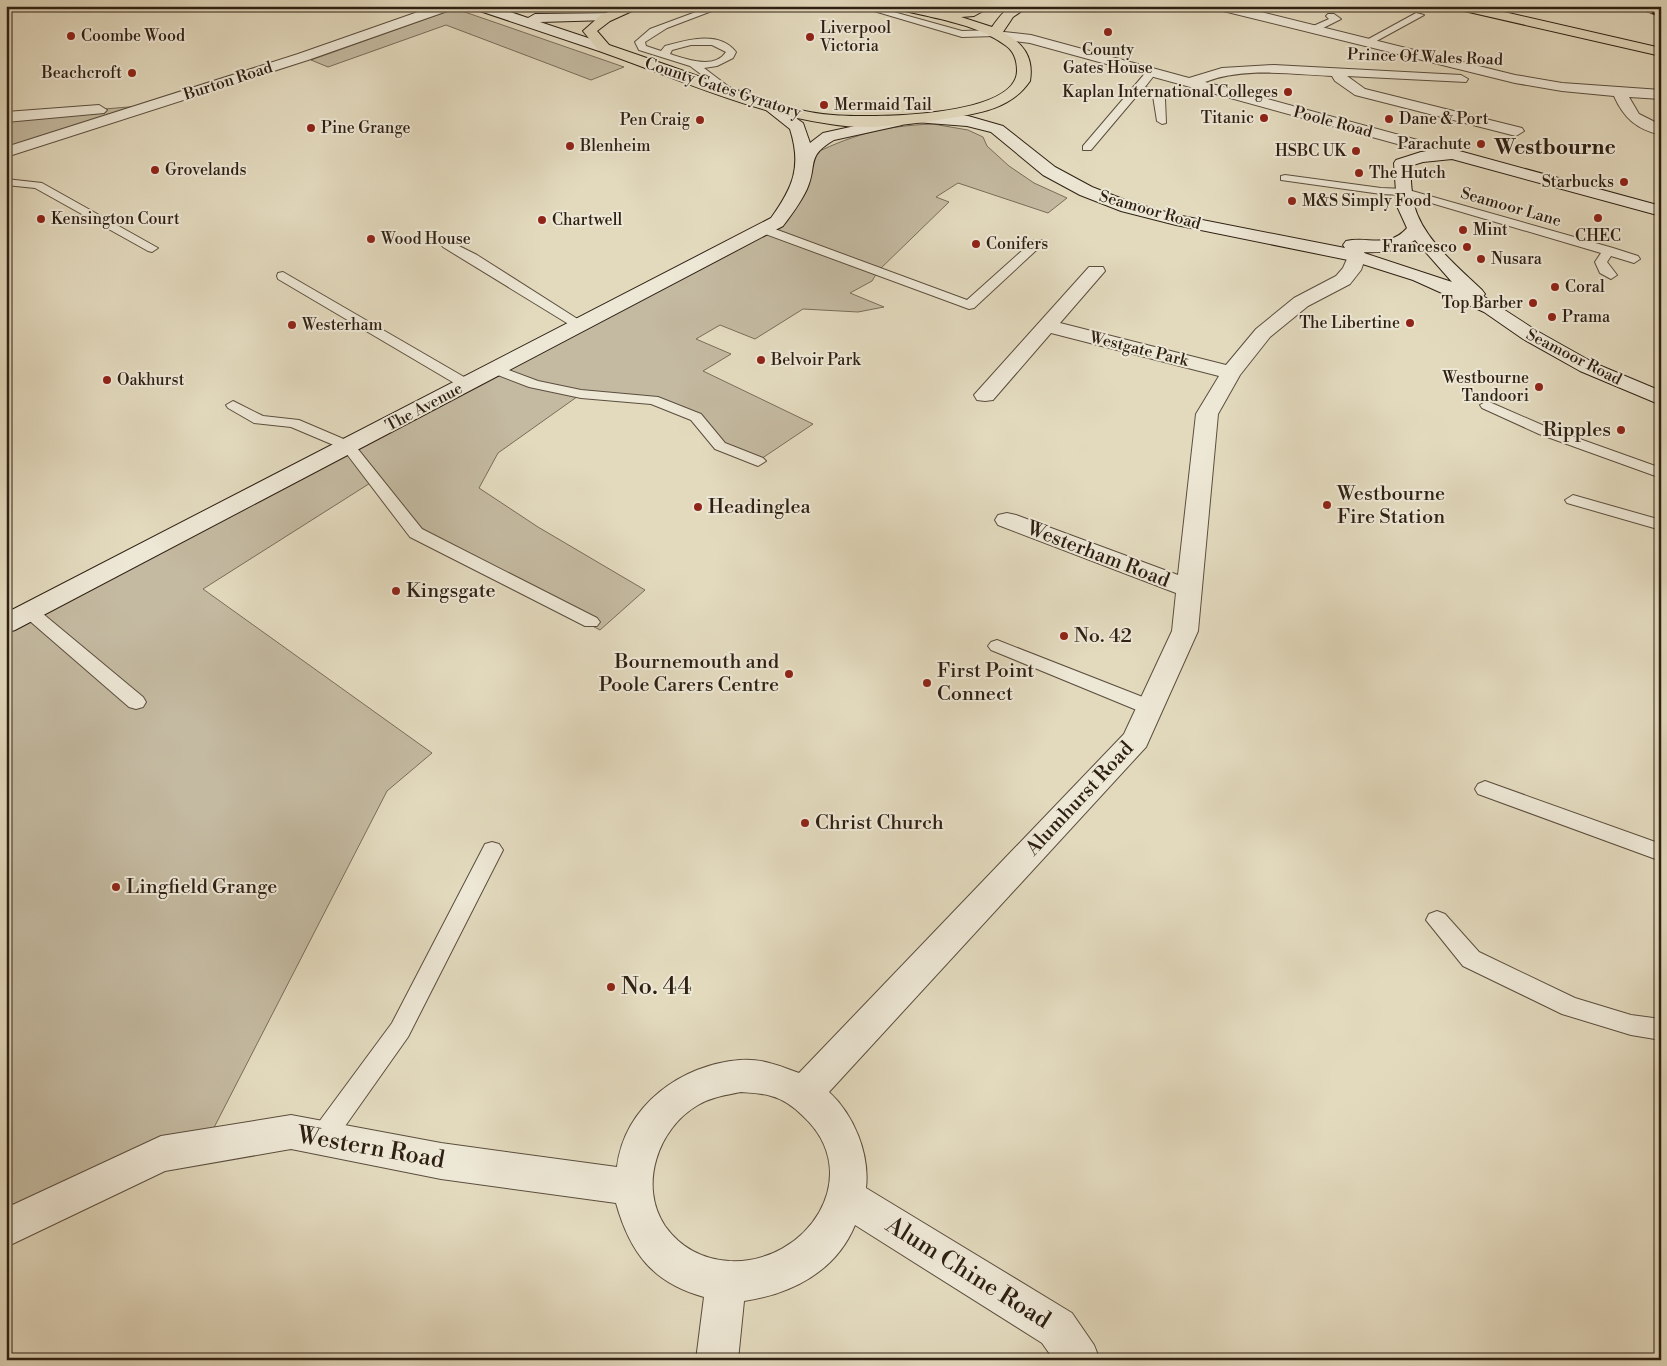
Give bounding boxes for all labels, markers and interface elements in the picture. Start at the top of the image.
place label: Liverpool Victoria [819,18,891,56]
place label: Coombe Wood [81,26,185,46]
marker: County Gates House [1102,26,1114,38]
marker: Coombe Wood [65,30,77,42]
marker: Liverpool Victoria [804,31,816,43]
place label: County Gates House [1063,40,1153,78]
street label: Prince Of Wales Road [1347,44,1503,70]
street label: County Gates Gyratory [642,53,804,123]
street label: Burton Road [180,57,275,105]
place label: Beachcroft [41,63,122,83]
marker: Beachcroft [126,67,138,79]
place label: Kaplan International Colleges [1062,82,1278,102]
marker: Kaplan International Colleges [1282,86,1294,98]
place label: Mermaid Tail [834,95,932,115]
marker: Mermaid Tail [818,99,830,111]
street label: Poole Road [1291,102,1375,142]
place label: Titanic [1201,108,1254,128]
place label: Dane & Port [1399,109,1489,129]
place label: Pen Craig [620,110,691,130]
marker: Titanic [1258,112,1270,124]
marker: Dane & Port [1383,113,1395,125]
marker: Pen Craig [694,114,706,126]
place label: Pine Grange [321,118,411,138]
marker: Pine Grange [305,122,317,134]
place label: Parachute [1398,134,1471,154]
district label: Westbourne [1493,135,1616,161]
place label: Blenheim [579,136,651,156]
marker: Parachute [1475,138,1487,150]
marker: Blenheim [564,140,576,152]
place label: HSBC UK [1275,141,1347,161]
marker: HSBC UK [1350,145,1362,157]
place label: Grovelands [165,160,246,180]
place label: The Hutch [1369,163,1446,183]
marker: Grovelands [149,164,161,176]
marker: The Hutch [1353,167,1365,179]
place label: Starbucks [1542,172,1614,192]
marker: Starbucks [1618,176,1630,188]
street label: Seamoor Lane [1458,183,1564,231]
street label: Seamoor Road [1097,186,1203,234]
place label: M&S Simply Food [1302,191,1431,211]
marker: M&S Simply Food [1286,195,1298,207]
place label: Kensington Court [51,209,180,229]
place label: Chartwell [552,210,622,230]
marker: CHEC [1592,212,1604,224]
marker: Kensington Court [35,213,47,225]
marker: Chartwell [536,214,548,226]
place label: Mint [1473,220,1508,240]
marker: Mint [1457,224,1469,236]
place label: CHEC [1575,226,1621,246]
place label: Wood House [380,229,471,249]
marker: Wood House [365,233,377,245]
place label: Conifers [986,234,1048,254]
place label: Francesco [1382,237,1457,257]
marker: Conifers [970,238,982,250]
marker: Francesco [1461,241,1473,253]
place label: Nusara [1491,249,1543,269]
marker: Nusara [1475,253,1487,265]
place label: Coral [1565,277,1605,297]
marker: Coral [1549,281,1561,293]
place label: Top Barber [1441,293,1523,313]
marker: Top Barber [1527,297,1539,309]
place label: Prama [1562,307,1611,327]
marker: Prama [1546,311,1558,323]
place label: The Libertine [1299,313,1400,333]
place label: Westerham [301,315,383,335]
marker: The Libertine [1404,317,1416,329]
marker: Westerham [286,319,298,331]
street label: Seamoor Road [1523,324,1625,390]
street label: Westgate Park [1087,327,1192,371]
place label: Belvoir Park [770,350,862,370]
marker: Belvoir Park [755,354,767,366]
place label: Westbourne Tandoori [1441,368,1529,406]
place label: Oakhurst [117,370,185,390]
marker: Oakhurst [101,374,113,386]
street label: The Avenue [382,378,466,436]
marker: Westbourne Tandoori [1533,381,1545,393]
place label: Ripples [1543,418,1611,443]
marker: Ripples [1615,424,1627,436]
place label: Westbourne Fire Station [1336,482,1445,530]
place label: Headinglea [708,495,811,520]
marker: Westbourne Fire Station [1321,499,1333,511]
marker: Headinglea [692,501,704,513]
street label: Westerham Road [1022,516,1174,594]
place label: Kingsgate [406,579,496,604]
marker: Kingsgate [390,585,402,597]
place label: No. 42 [1074,624,1132,649]
marker: No. 42 [1058,630,1070,642]
place label: Bournemouth and Poole Carers Centre [599,650,780,698]
place label: First Point Connect [937,659,1034,707]
marker: Bournemouth and Poole Carers Centre [783,668,795,680]
marker: First Point Connect [921,677,933,689]
street label: Alumhurst Road [1020,736,1140,862]
place label: Christ Church [815,811,944,836]
marker: Christ Church [799,817,811,829]
place label: Lingfield Grange [126,875,277,900]
marker: Lingfield Grange [110,881,122,893]
place label: No. 44 [621,972,692,1002]
marker: No. 44 [605,981,617,993]
street label: Western Road [294,1120,447,1176]
street label: Alum Chine Road [879,1210,1056,1336]

